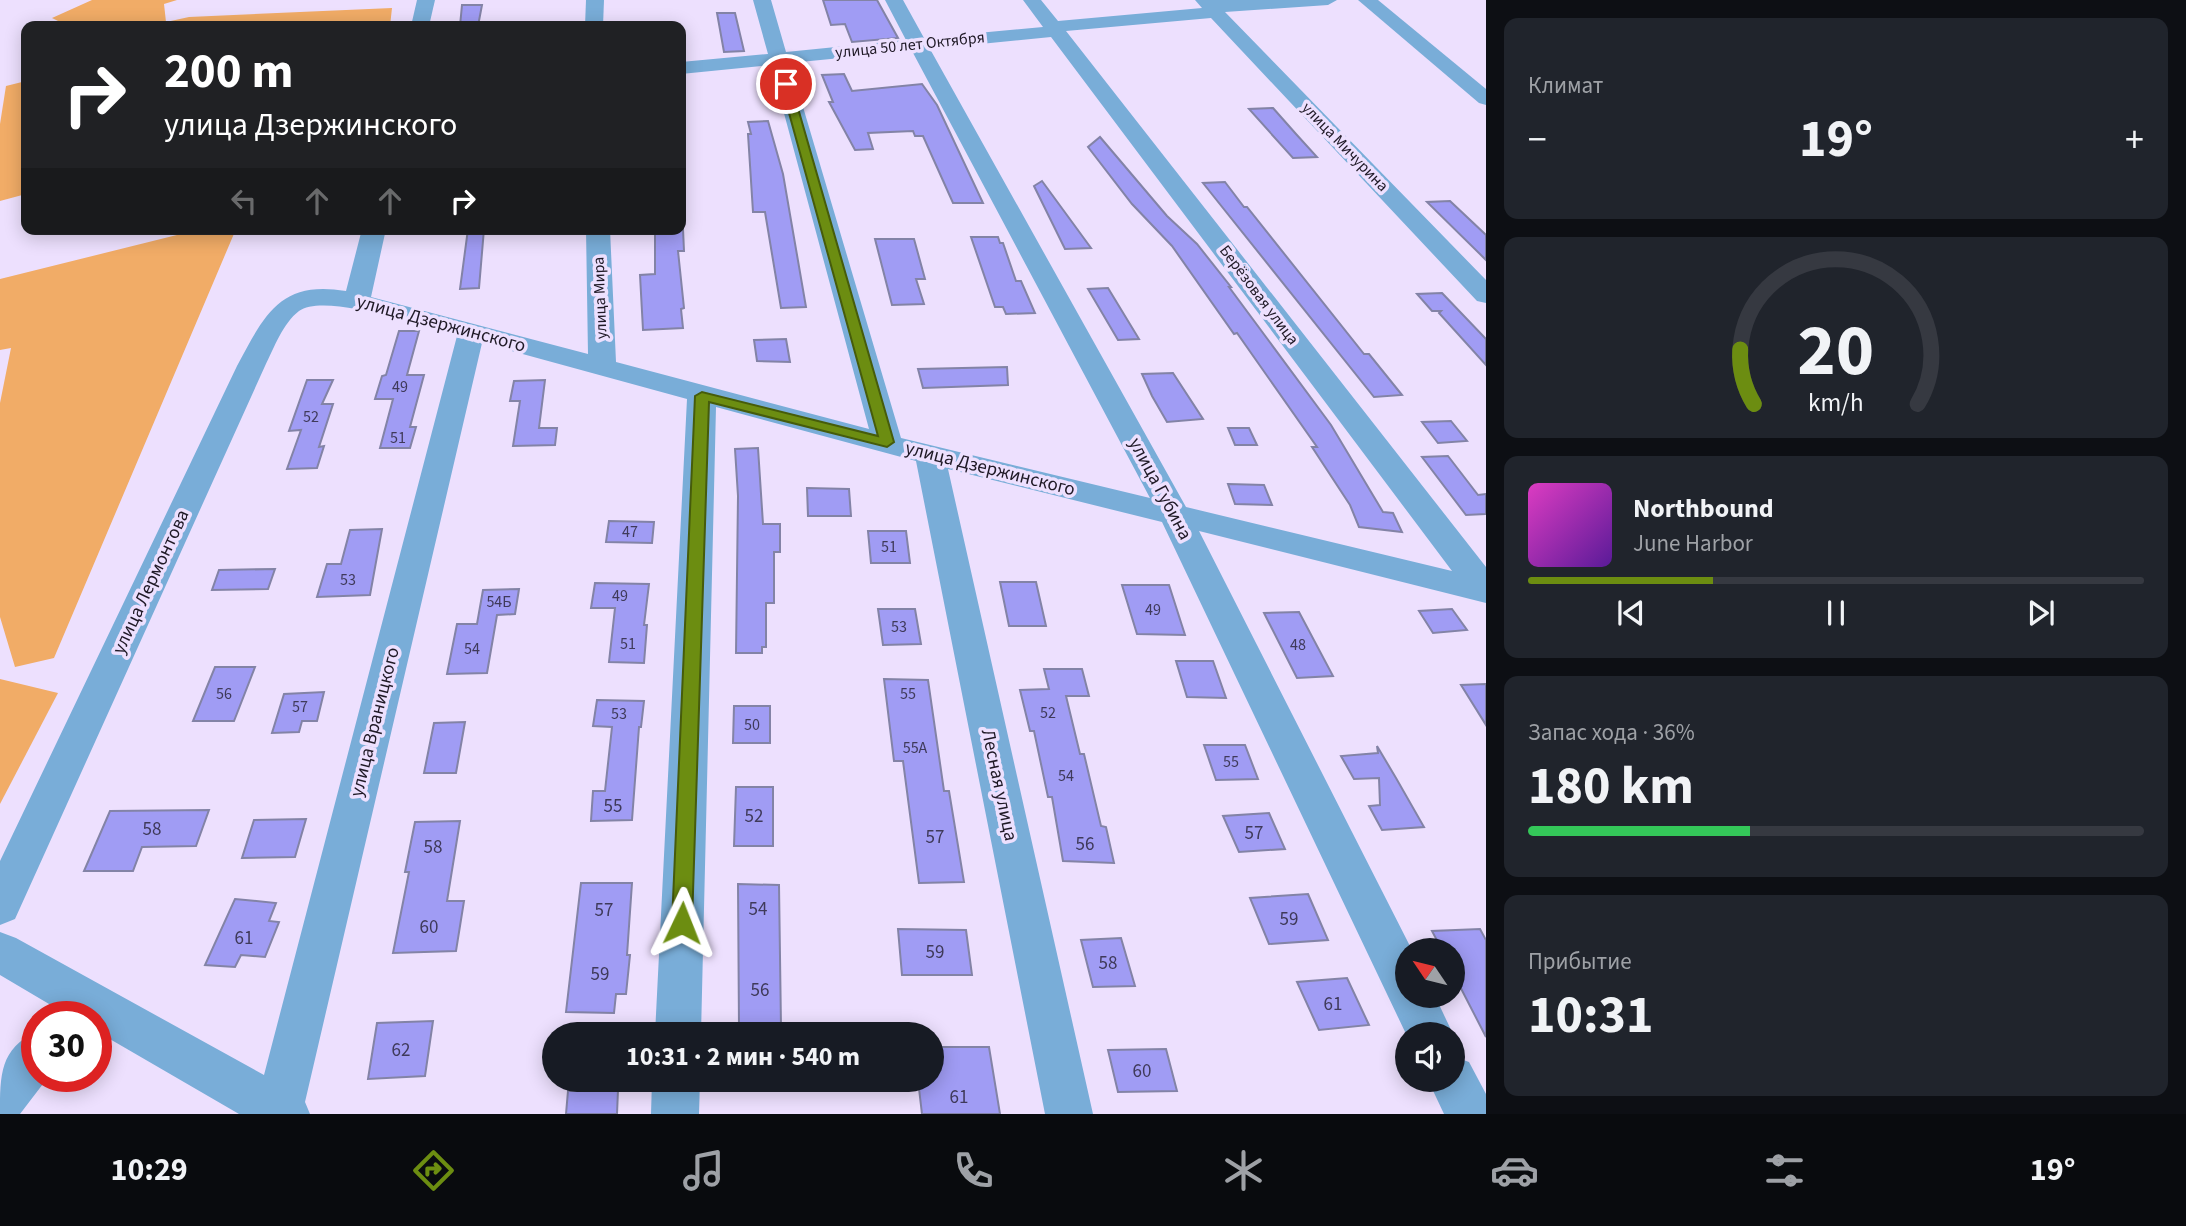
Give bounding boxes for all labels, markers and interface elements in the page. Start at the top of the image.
street label: улица 50 лет Октября [834,26,986,64]
text: 200 m [164,37,293,107]
icon: right [49,49,140,140]
pin [756,54,816,114]
icon: arrive [767,65,805,103]
text: Климат [1528,69,1603,102]
street label: улица Мичурина [1297,97,1393,197]
text: улица Дзержинского [164,102,457,148]
text: 19° [1799,103,1873,177]
text: − [1528,113,1547,167]
text: + [2125,113,2144,167]
icon: left [225,182,263,220]
icon: ahead [298,182,336,220]
icon: ahead [371,182,409,220]
icon: right [444,182,482,220]
street label: Берёзовая улица [1214,241,1304,349]
street label: улица Мира [588,256,612,340]
street label: улица Дзержинского [353,288,529,360]
text: 20 [1798,299,1874,403]
house number: 49 [392,376,408,398]
text: km/h [1808,385,1864,421]
house number: 52 [303,406,319,428]
house number: 51 [390,427,406,449]
street label: улица Губина [1122,433,1198,545]
street label: улица Дзержинского [902,435,1078,503]
text: Northbound [1633,490,1774,527]
street label: улица Лермонтова [106,505,196,659]
house number: 47 [622,521,638,543]
text: June Harbor [1633,527,1753,560]
house number: 51 [881,536,897,558]
house number: 53 [340,569,356,591]
house number: 49 [612,585,628,607]
house number: 54Б [486,591,512,613]
icon: previous [1612,594,1650,632]
icon: pause [1817,594,1855,632]
icon: next [2022,594,2060,632]
house number: 49 [1145,599,1161,621]
house number: 53 [891,616,907,638]
house number: 51 [620,633,636,655]
house number: 48 [1290,634,1306,656]
house number: 54 [464,638,480,660]
street label: улица Враницкого [343,644,407,800]
house number: 56 [216,683,232,705]
house number: 55 [900,683,916,705]
house number: 57 [292,696,308,718]
house number: 52 [1040,702,1056,724]
house number: 53 [611,703,627,725]
house number: 50 [744,714,760,736]
text: Запас хода · 36% [1528,716,1695,749]
street label: Лесная улица [974,727,1024,843]
house number: 55А [903,737,928,759]
text: 180 km [1528,750,1694,824]
house number: 55 [1223,751,1239,773]
house number: 54 [1058,765,1074,787]
house number: 55 [604,793,622,820]
house number: 52 [745,803,763,830]
house number: 58 [143,816,161,843]
house number: 57 [1245,820,1263,847]
house number: 57 [926,824,944,851]
house number: 56 [1076,831,1094,858]
house number: 58 [424,834,442,861]
position arrow [645,886,719,960]
house number: 54 [749,896,767,923]
house number: 57 [595,897,613,924]
house number: 59 [1280,906,1298,933]
house number: 60 [420,914,438,941]
house number: 61 [235,925,253,952]
north arrow [1395,938,1465,1008]
map controls [1395,938,1465,1092]
house number: 59 [926,939,944,966]
text: Прибытие [1528,945,1632,978]
house number: 58 [1099,950,1117,977]
house number: 59 [591,961,609,988]
house number: 56 [751,977,769,1004]
text: 10:31 [1528,979,1653,1053]
house number: 61 [1324,991,1342,1018]
speed limit sign: 30 [21,1001,112,1092]
button: sound [1395,1022,1465,1092]
house number: 62 [392,1037,410,1064]
text: 10:31 · 2 мин · 540 m [626,1038,860,1075]
house number: 60 [1133,1058,1151,1085]
house number: 61 [950,1084,968,1111]
icon: directions [409,1146,458,1195]
icon: music [679,1146,728,1195]
icon: phone [949,1146,998,1195]
icon: climate [1219,1146,1268,1195]
icon: car [1490,1146,1539,1195]
icon: filters [1760,1146,1809,1195]
text: 10:29 [111,1147,188,1193]
text: 19° [2030,1147,2075,1193]

